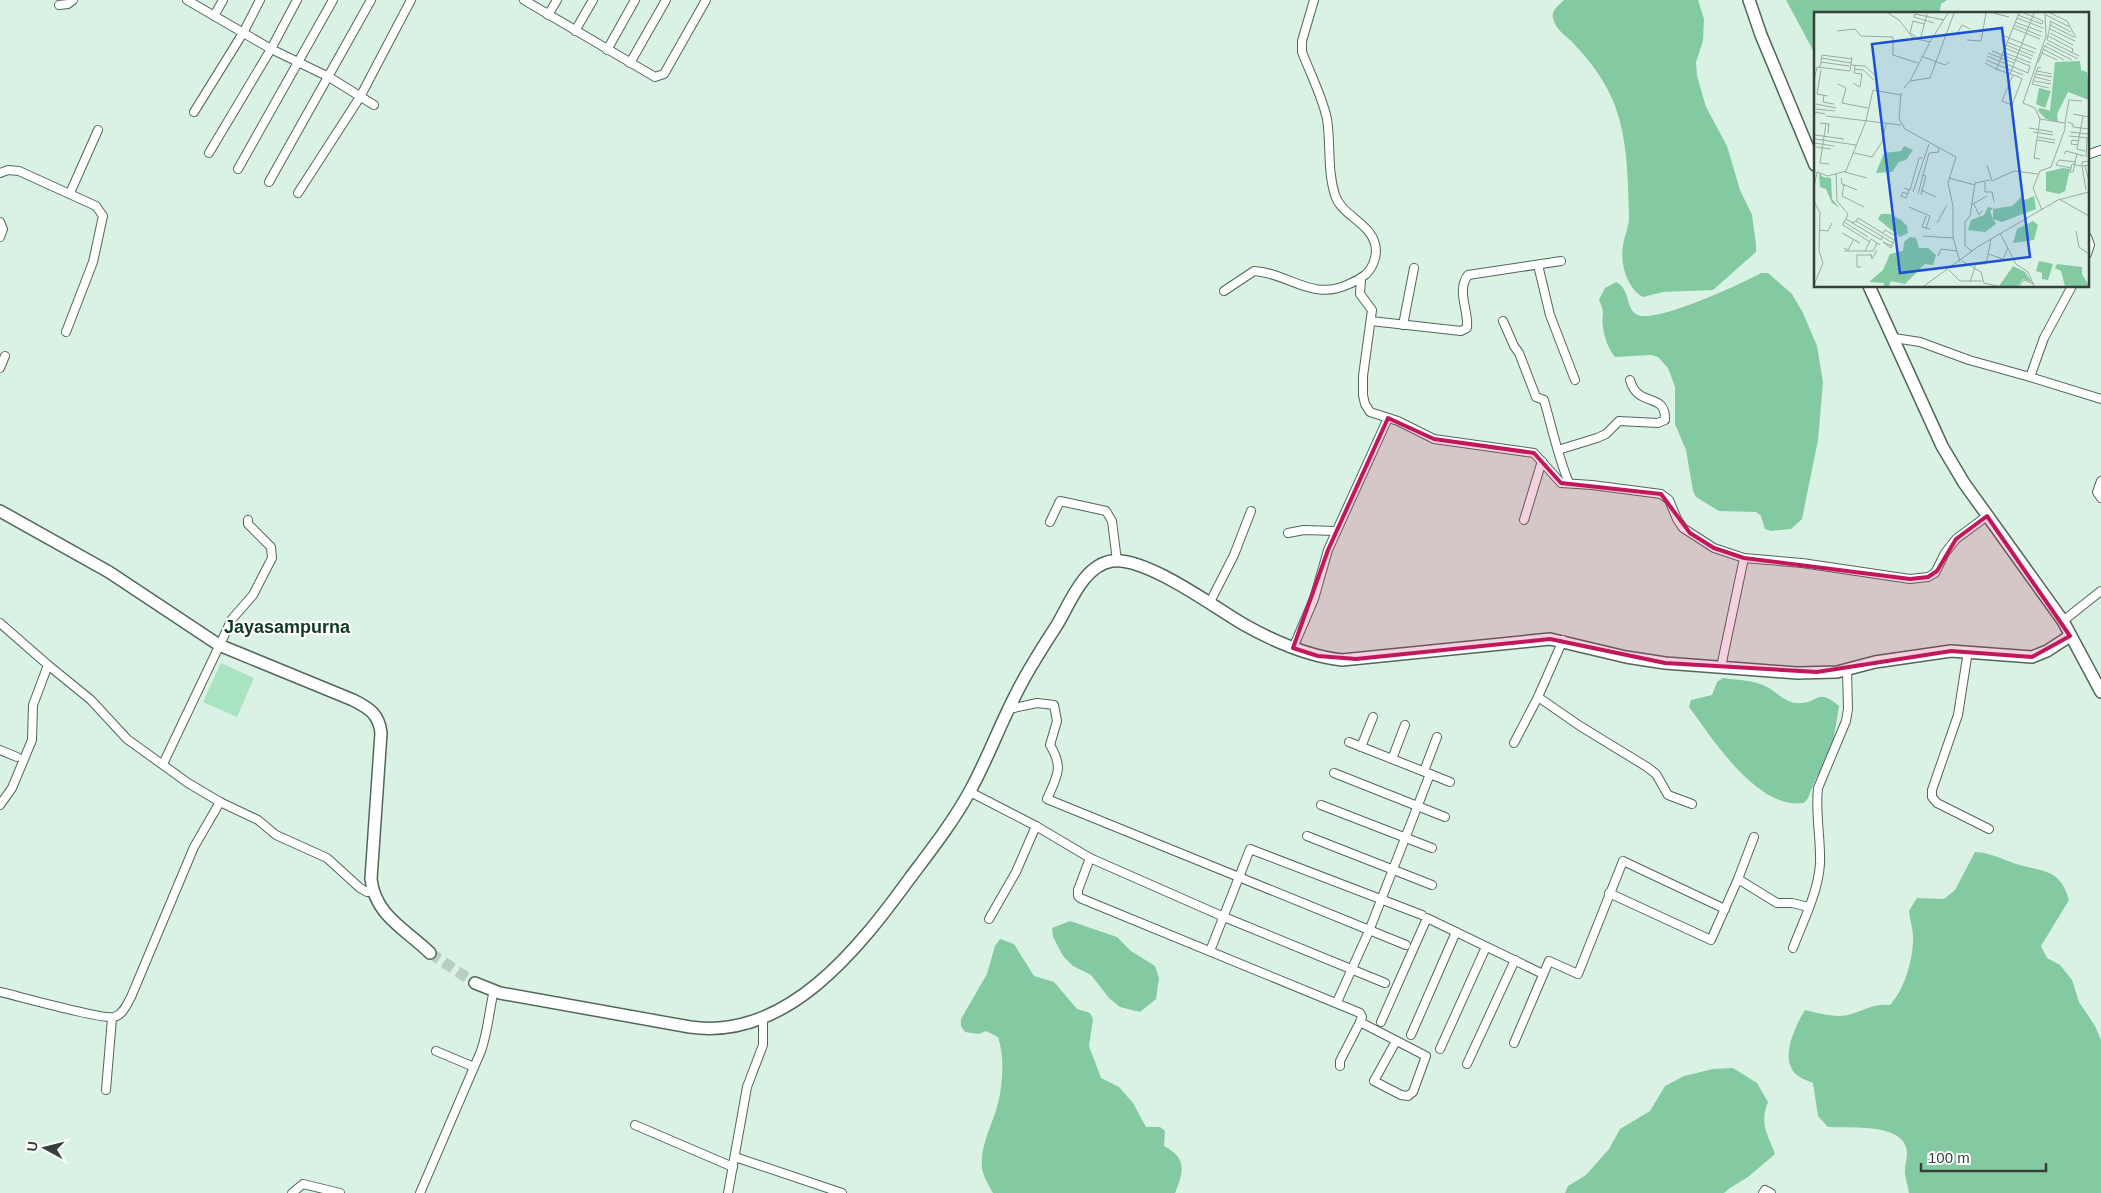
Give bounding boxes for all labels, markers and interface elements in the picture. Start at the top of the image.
inset map [1814,12,2088,288]
district label: Jayasampurna [224,617,351,637]
north arrow [20,1123,70,1173]
text: U [24,1140,41,1152]
scale bar [1921,1140,2046,1172]
text: 100 m [1928,1149,1970,1166]

